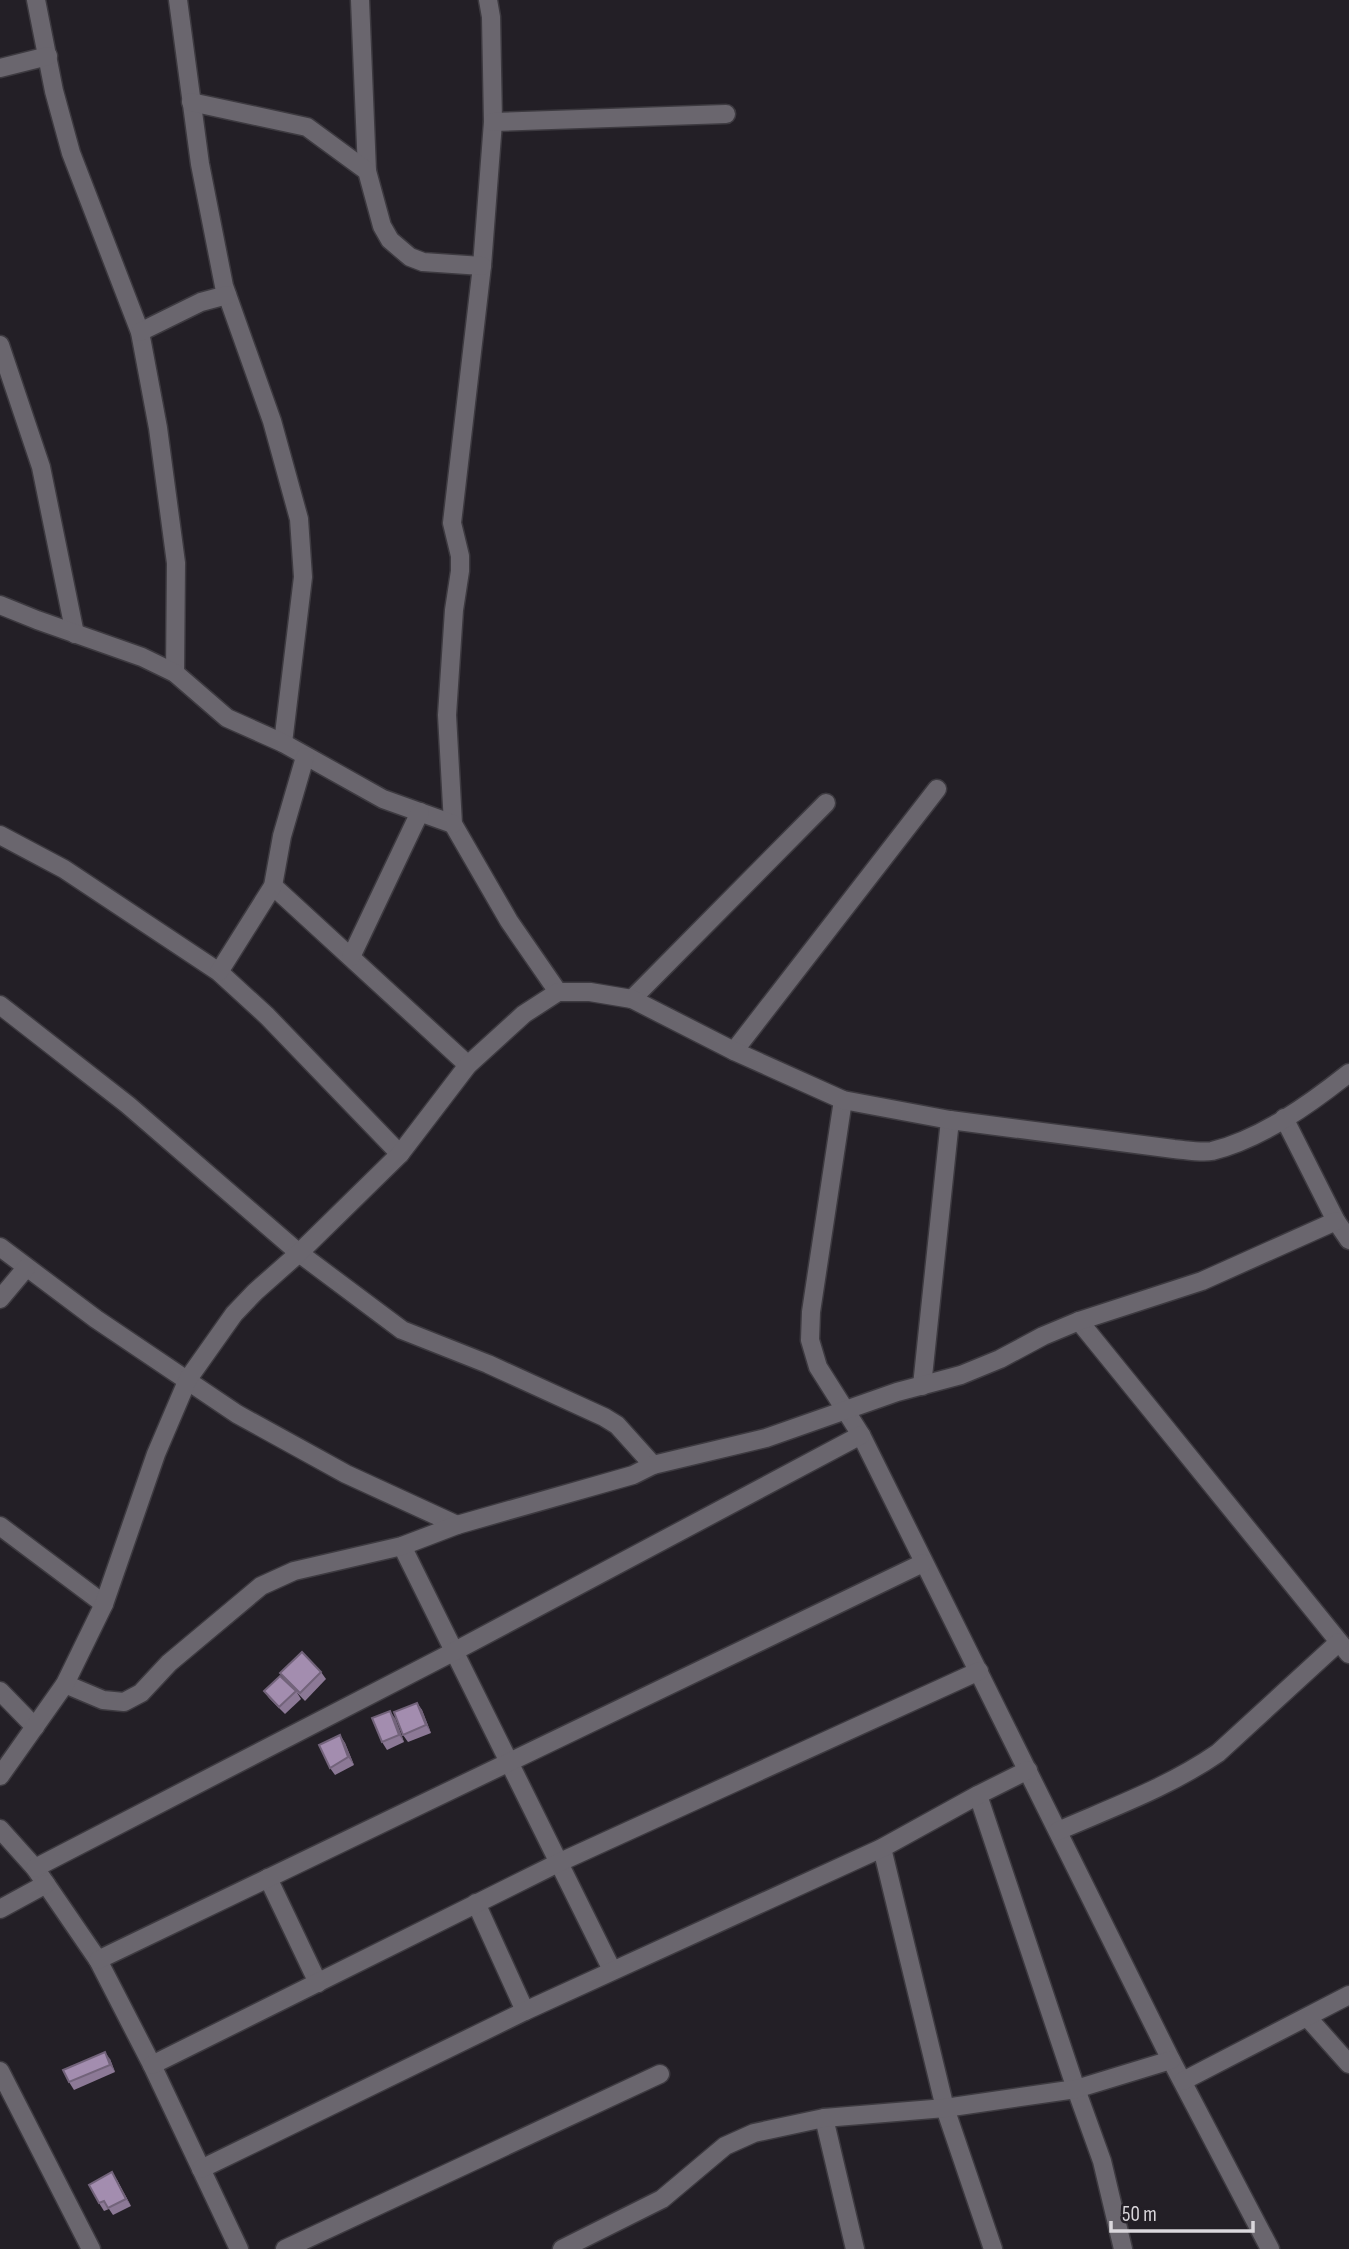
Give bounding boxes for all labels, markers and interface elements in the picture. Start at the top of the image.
scale bar [1111,2190,1253,2234]
text: 50 m [1122,2202,1157,2227]

